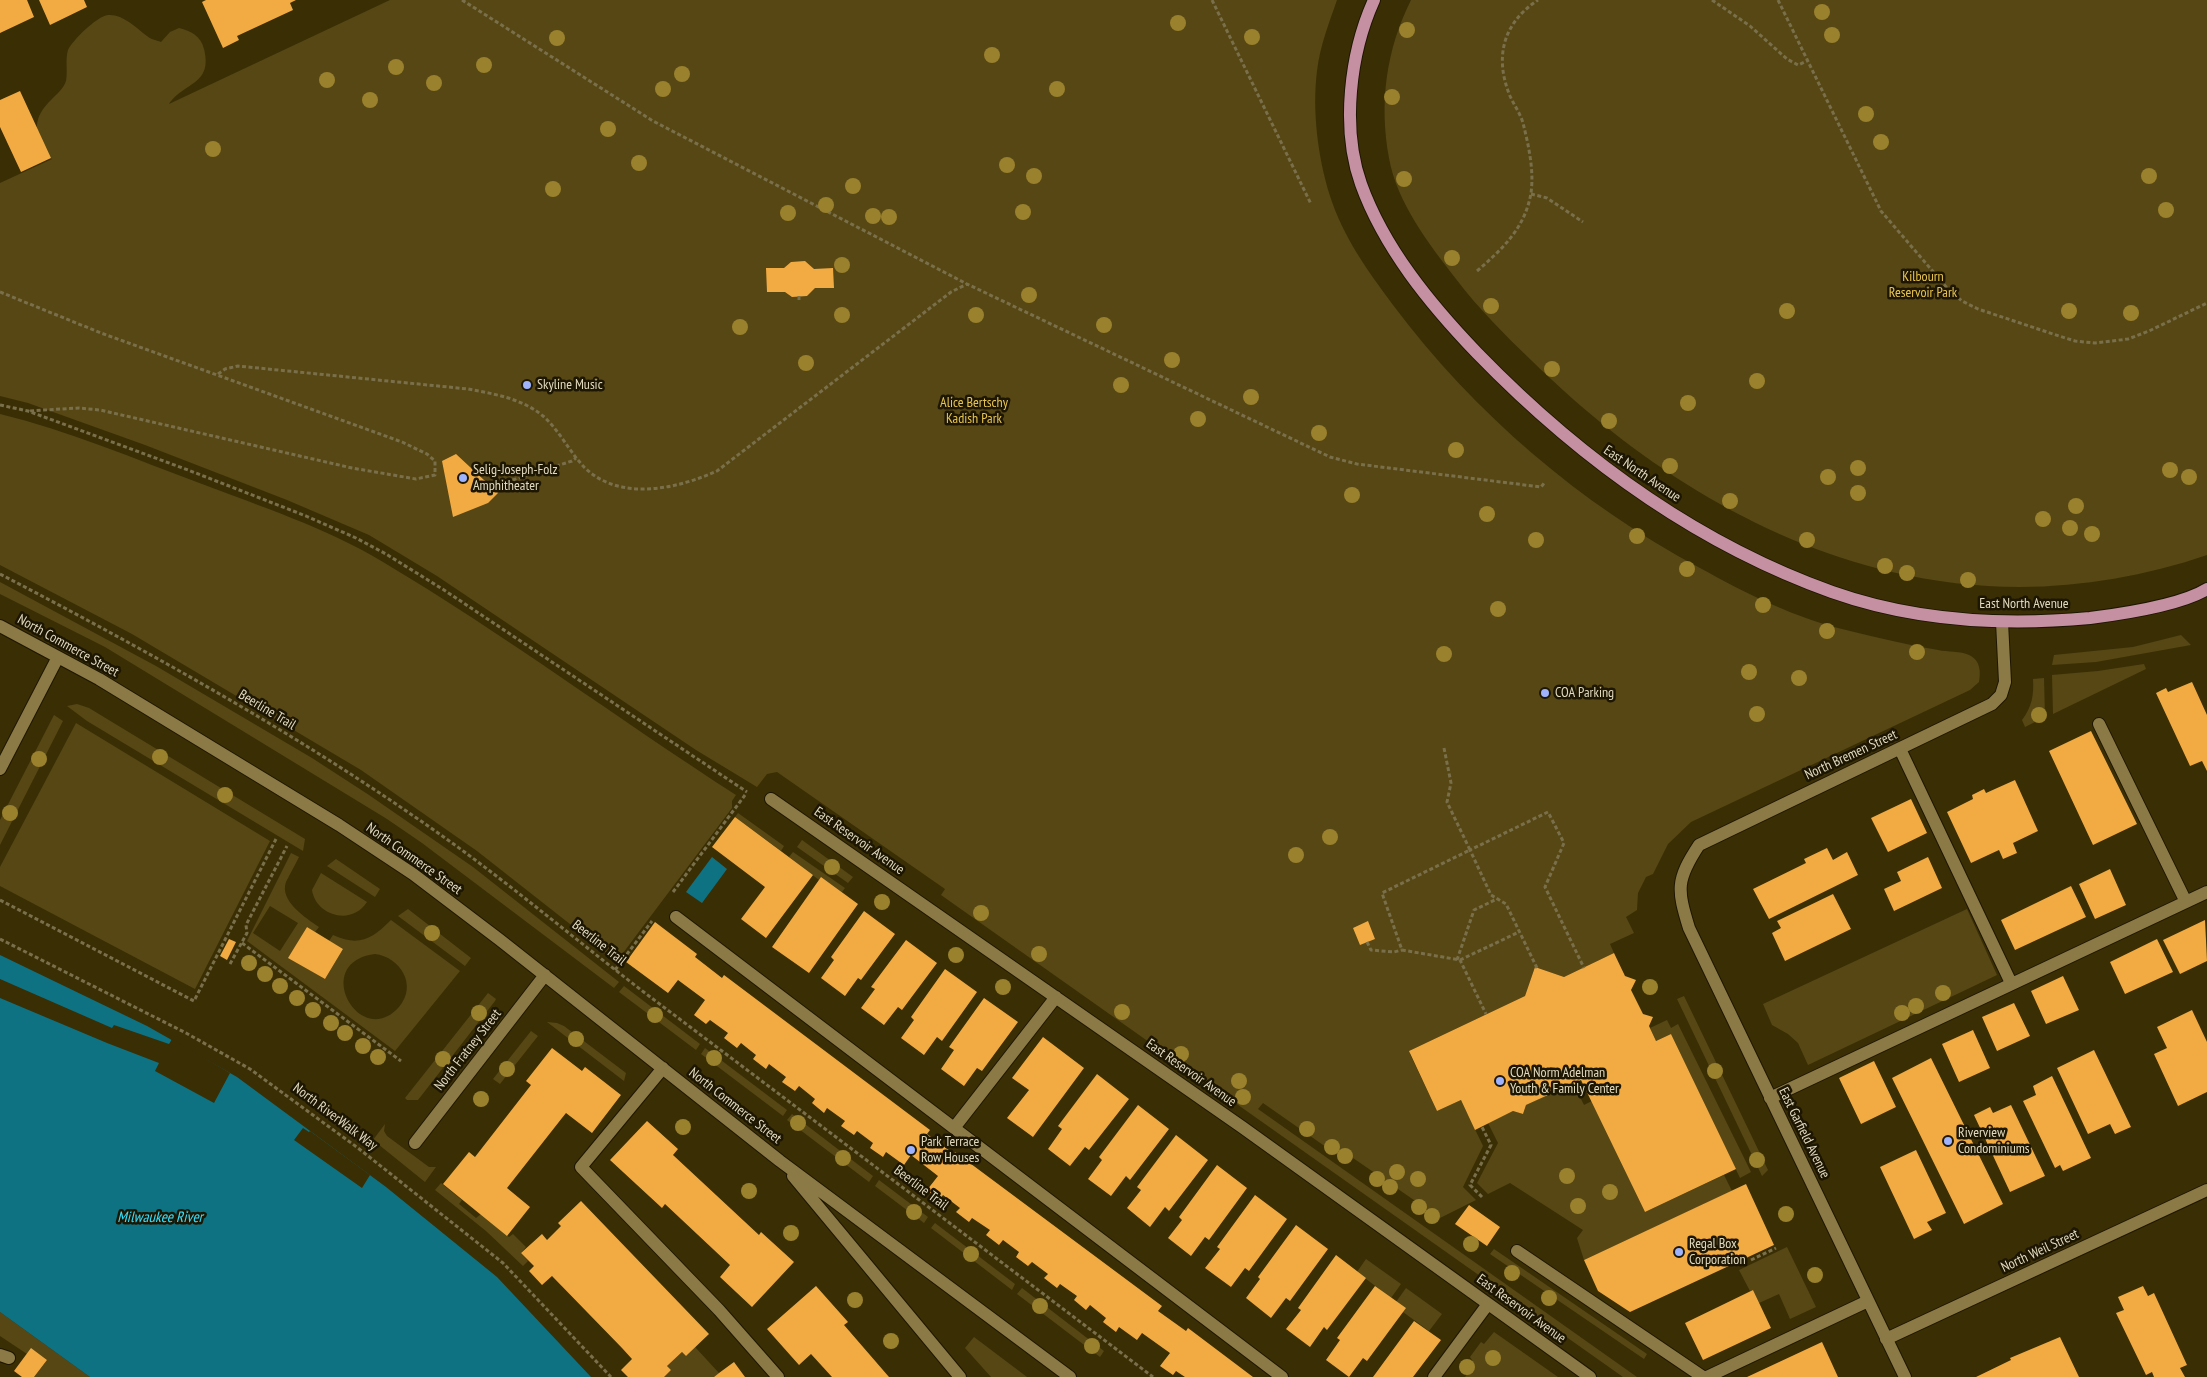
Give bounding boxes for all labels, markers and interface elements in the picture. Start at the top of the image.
park label: Kilbourn Reservoir Park [1889,269,1957,302]
place label: Skyline Music [537,377,603,393]
marker: Skyline Music [521,379,533,391]
park label: Alice Bertschy Kadish Park [940,395,1008,428]
street label: East North Avenue [1600,442,1684,506]
place label: Selig-Joseph-Folz Amphitheater [473,462,558,494]
marker: Selig-Joseph-Folz Amphitheater [457,472,469,484]
street label: East North Avenue [1979,596,2069,612]
street label: North Commerce Street [14,611,122,681]
place label: COA Parking [1555,685,1614,701]
street label: Beerline Trail [235,686,299,734]
marker: COA Parking [1539,687,1551,699]
street label: North Bremen Street [1802,726,1900,784]
street label: East Reservoir Avenue [811,804,907,878]
street label: North Commerce Street [363,820,465,898]
street label: Beerline Trail [569,917,629,969]
street label: North Fratney Street [431,1006,505,1094]
street label: East Reservoir Avenue [1143,1036,1239,1110]
street label: North Commerce Street [685,1065,785,1147]
place label: COA Norm Adelman Youth & Family Center [1510,1065,1619,1098]
marker: COA Norm Adelman Youth & Family Center [1494,1075,1506,1087]
street label: North RiverWalk Way [289,1080,381,1154]
street label: East Garfield Avenue [1775,1085,1833,1181]
place label: Riverview Condominiums [1958,1125,2030,1158]
place label: Park Terrace Row Houses [921,1134,979,1166]
marker: Riverview Condominiums [1942,1135,1954,1147]
marker: Park Terrace Row Houses [905,1144,917,1156]
street label: Beerline Trail [890,1162,952,1214]
water label: Milwaukee River [117,1209,203,1227]
street label: North Weil Street [1999,1226,2081,1276]
place label: Regal Box Corporation [1689,1236,1746,1268]
marker: Regal Box Corporation [1673,1246,1685,1258]
street label: East Reservoir Avenue [1473,1271,1569,1347]

